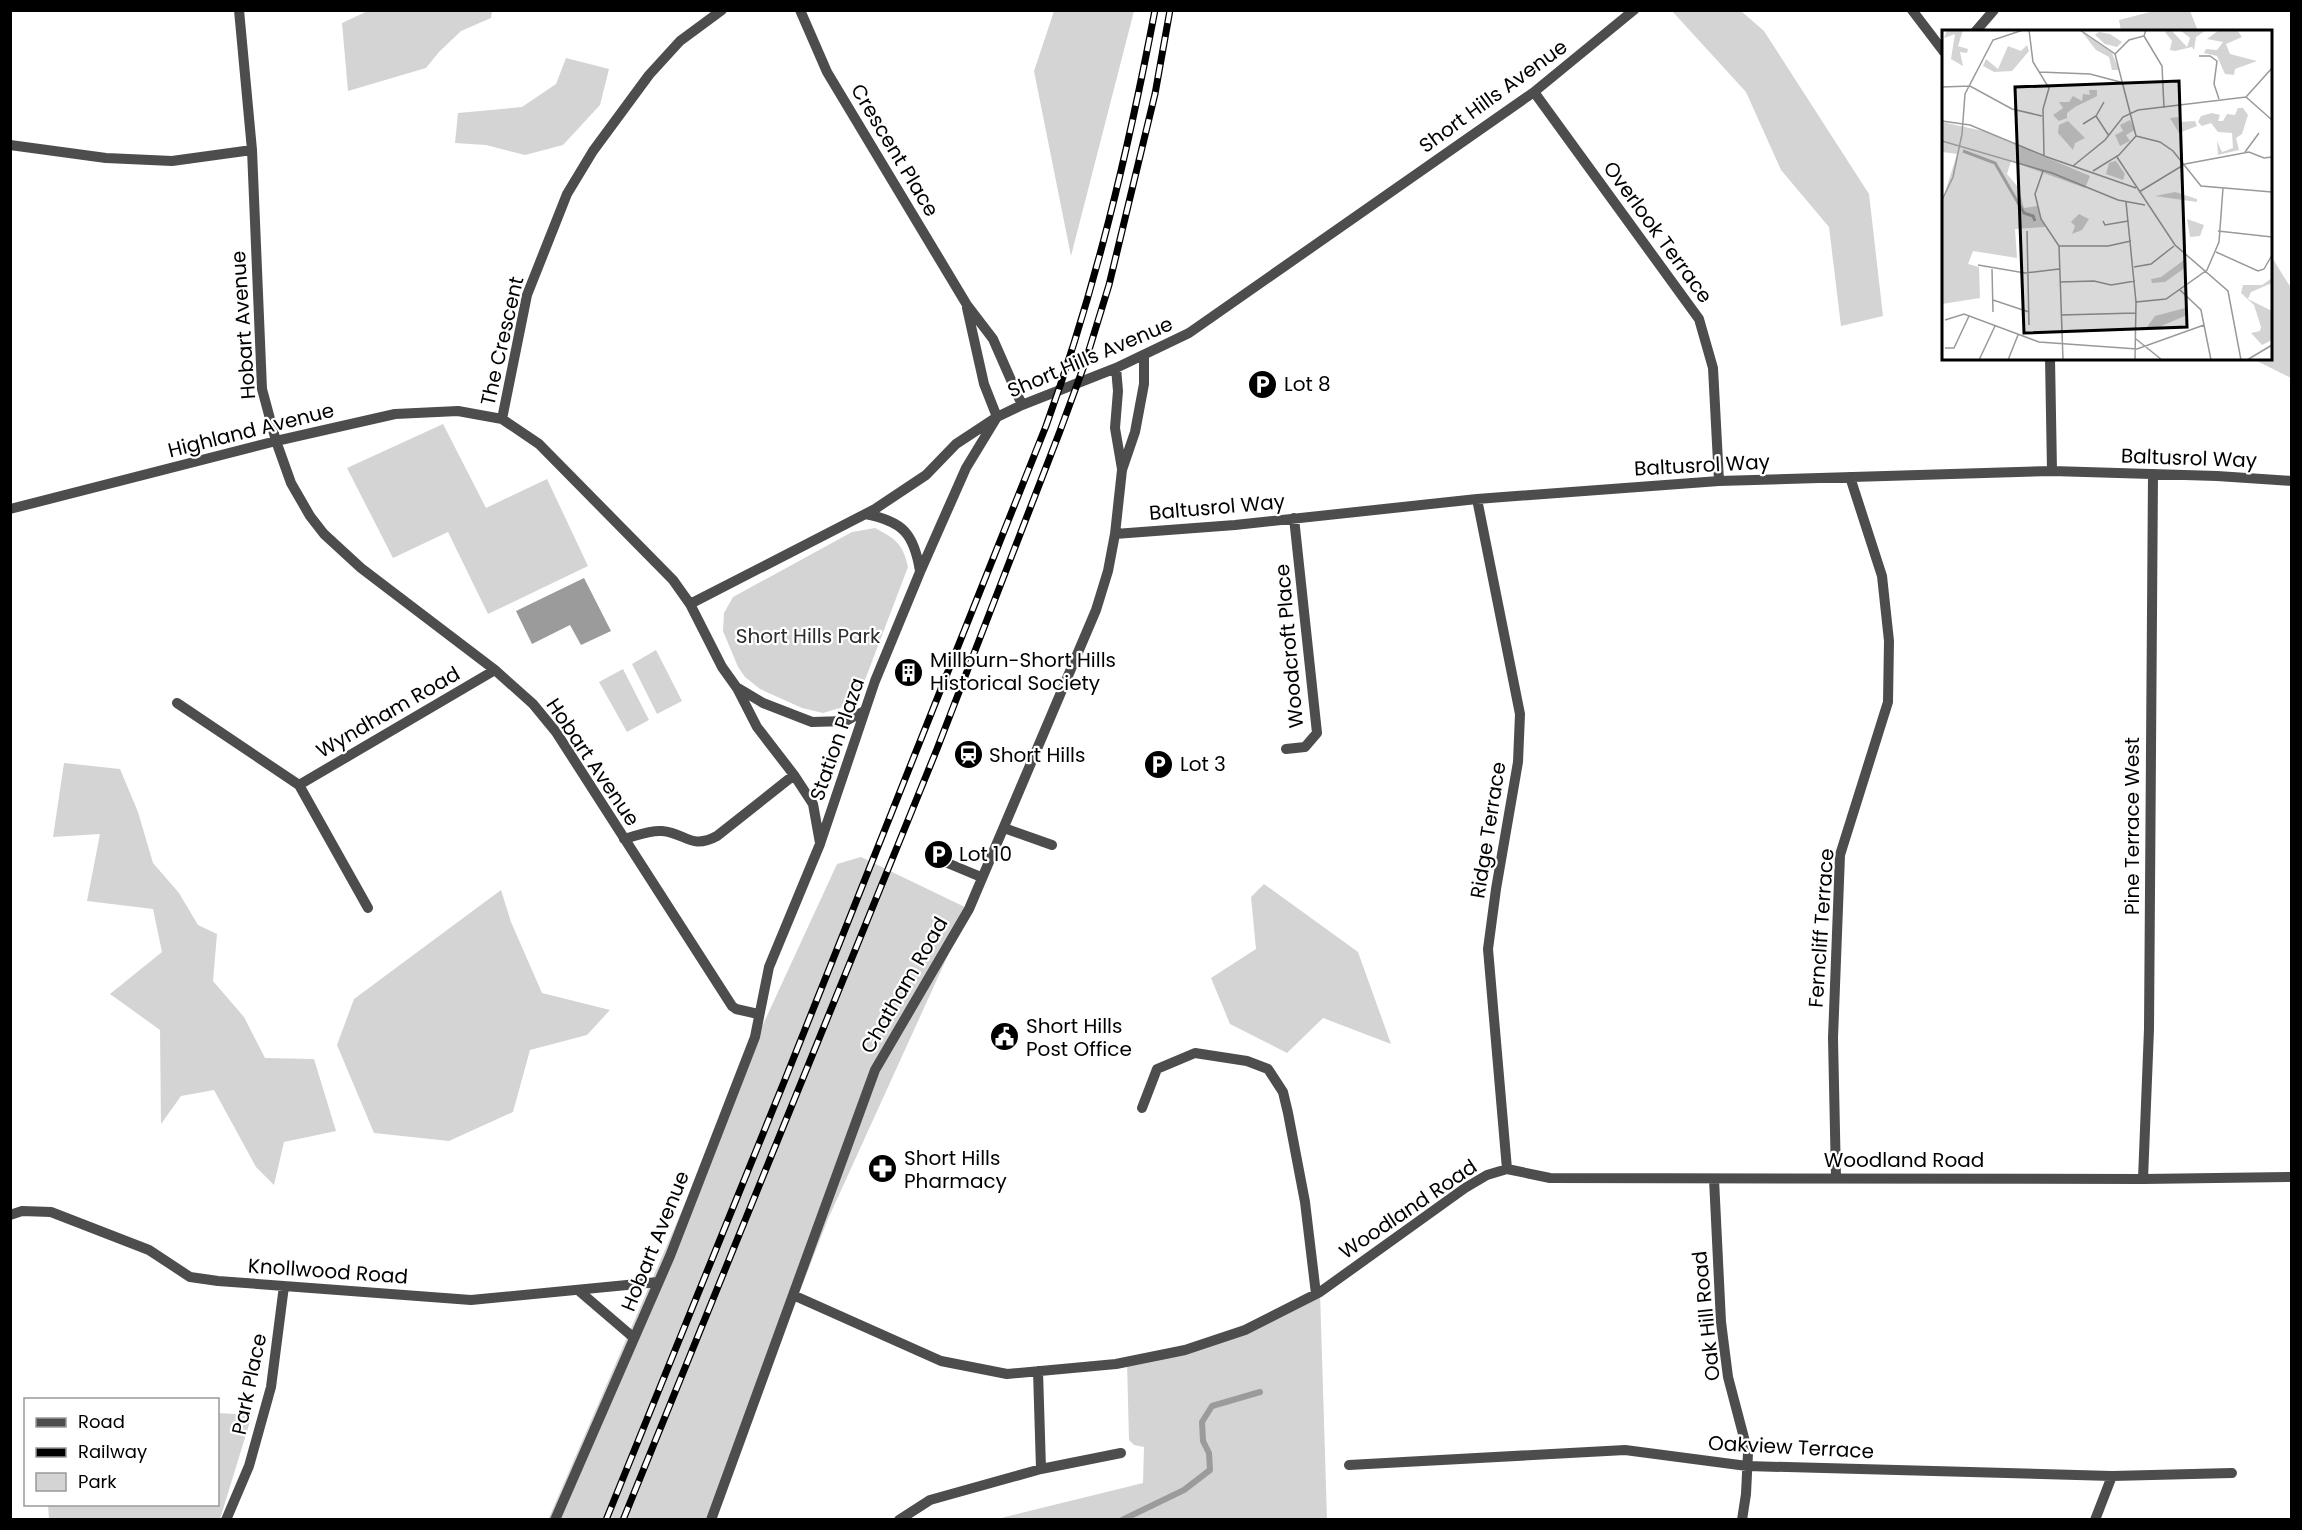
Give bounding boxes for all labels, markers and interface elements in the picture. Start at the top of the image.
inset map [1942,30,2272,360]
street label: Short Hills Avenue [1413,33,1573,159]
street label: Crescent Place [844,78,946,222]
street label: Overlook Terrace [1597,155,1719,309]
street label: Hobart Avenue [224,250,262,400]
street label: The Crescent [474,274,530,408]
street label: Short Hills Avenue [1003,310,1177,404]
parking icon: Lot 8 [1247,368,1279,400]
place label: Lot 8 [1284,370,1331,398]
street label: Highland Avenue [165,396,337,464]
street label: Baltusrol Way [2121,442,2257,474]
street label: Baltusrol Way [1633,447,1771,483]
street label: Baltusrol Way [1148,487,1286,527]
street label: Woodcroft Place [1268,563,1310,729]
park label: Short Hills Park [736,622,881,650]
place label: Millburn-Short Hills Historical Society [930,646,1116,697]
building icon: Millburn-Short Hills Historical Society [893,656,925,688]
street label: Wyndham Road [311,660,465,764]
street label: Station Plaza [803,674,871,804]
street label: Hobart Avenue [540,692,646,832]
street label: Pine Terrace West [2118,737,2146,915]
station icon: Short Hills [952,739,984,771]
place label: Short Hills [989,741,1085,769]
parking icon: Lot 3 [1143,748,1175,780]
place label: Lot 3 [1180,750,1226,778]
street label: Ridge Terrace [1463,760,1513,900]
parking icon: Lot 10 [922,838,954,870]
place label: Lot 10 [959,840,1012,868]
street label: Ferncliff Terrace [1801,848,1841,1008]
street label: Chatham Road [854,912,954,1058]
place label: Short Hills Post Office [1026,1012,1132,1063]
public building icon: Short Hills Post Office [989,1021,1021,1053]
place label: Short Hills Pharmacy [904,1144,1007,1195]
street label: Woodland Road [1824,1146,1984,1174]
street label: Woodland Road [1334,1152,1482,1266]
pharmacy icon: Short Hills Pharmacy [867,1153,899,1185]
street label: Hobart Avenue [614,1167,696,1315]
street label: Oak Hill Road [1685,1249,1727,1383]
street label: Knollwood Road [247,1251,409,1291]
street label: Park Place [225,1331,273,1437]
legend [24,1398,219,1506]
text: Road [78,1409,125,1434]
street label: Oakview Terrace [1707,1429,1875,1465]
text: Railway [78,1439,147,1464]
text: Park [78,1469,117,1494]

